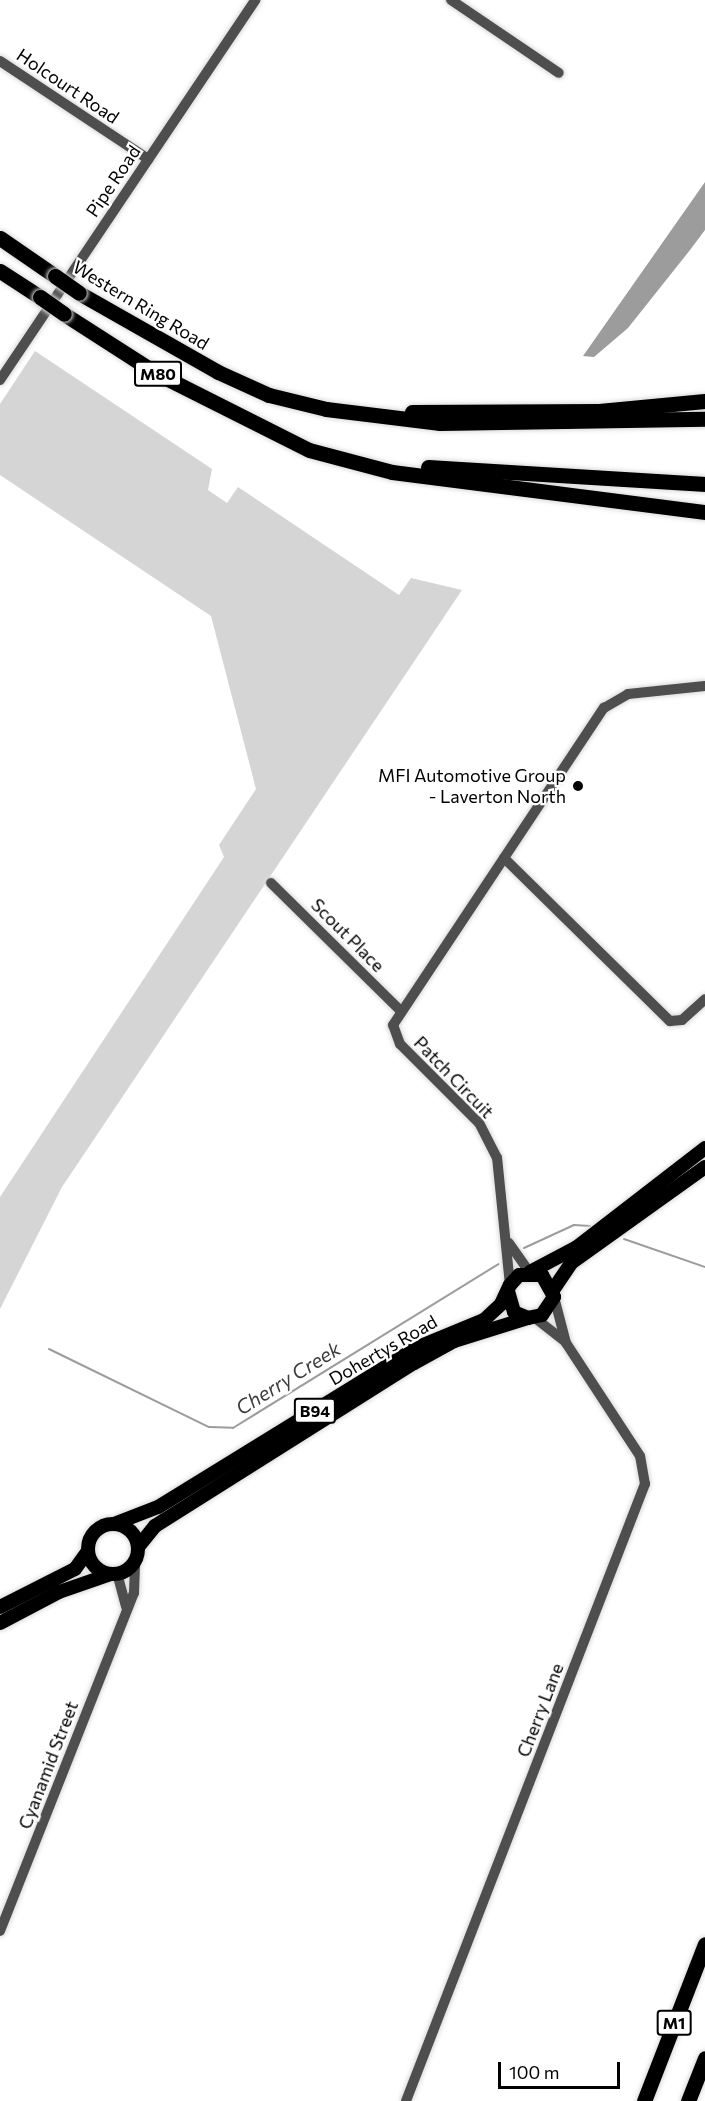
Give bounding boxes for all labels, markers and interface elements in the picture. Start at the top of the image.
street label: Holcourt Road [13,44,123,128]
street label: Pipe Road [81,141,145,221]
street label: Western Ring Road [69,256,213,354]
road number: M80 [134,361,182,387]
place label: MFI Automotive Group - Laverton North [378,765,566,808]
marker: MFI Automotive Group - Laverton North [571,779,585,793]
street label: Scout Place [307,894,389,976]
street label: Patch Circuit [410,1032,498,1122]
street label: Dohertys Road [325,1310,441,1390]
water label: Cherry Creek [231,1336,345,1420]
road number: B94 [292,1398,338,1424]
street label: Cherry Lane [512,1660,568,1760]
street label: Cyanamid Street [14,1698,82,1832]
road number: M1 [656,2010,692,2036]
scale bar [501,2050,622,2088]
text: 100 m [509,2061,559,2083]

